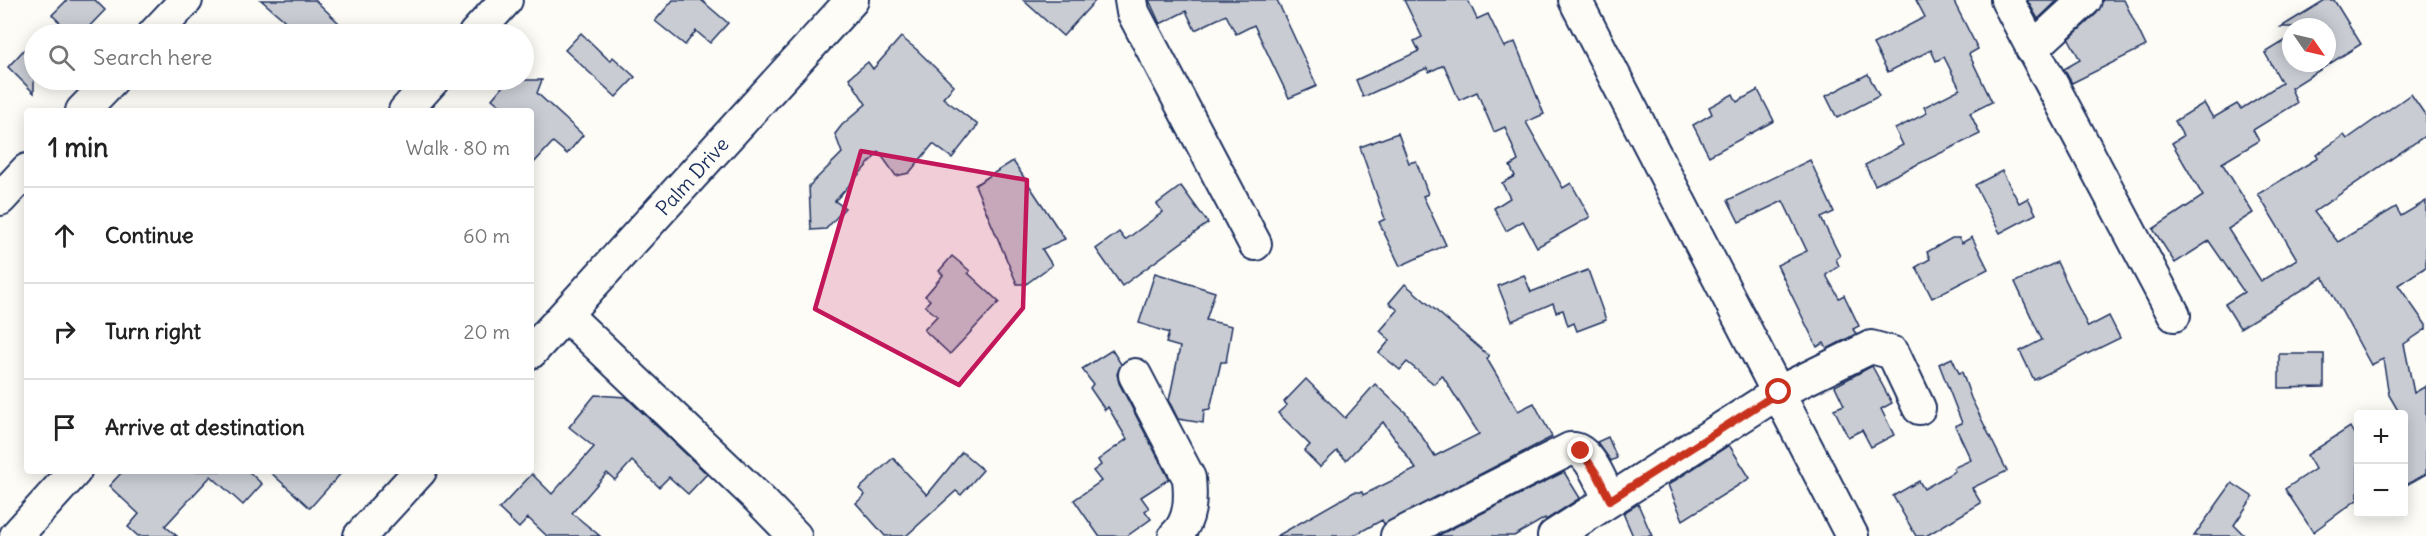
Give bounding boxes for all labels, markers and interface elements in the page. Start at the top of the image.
north arrow [2282,18,2336,72]
search box [24,24,534,90]
icon: search [45,41,78,74]
text: Search here [93,43,212,71]
text: 1 min [48,131,108,164]
street label: Palm Drive [650,132,734,220]
text: Walk · 80 m [405,135,510,160]
icon: ahead [48,219,81,252]
text: Continue [105,221,194,249]
text: 60 m [463,223,510,248]
icon: right [48,315,81,348]
text: Turn right [105,317,201,345]
text: 20 m [464,319,510,344]
route start [1765,378,1791,404]
map controls [2354,410,2408,518]
button: + [2354,410,2408,464]
icon: arrive [48,411,81,444]
text: Arrive at destination [105,413,305,441]
route end [1567,437,1593,463]
button: − [2354,464,2408,518]

